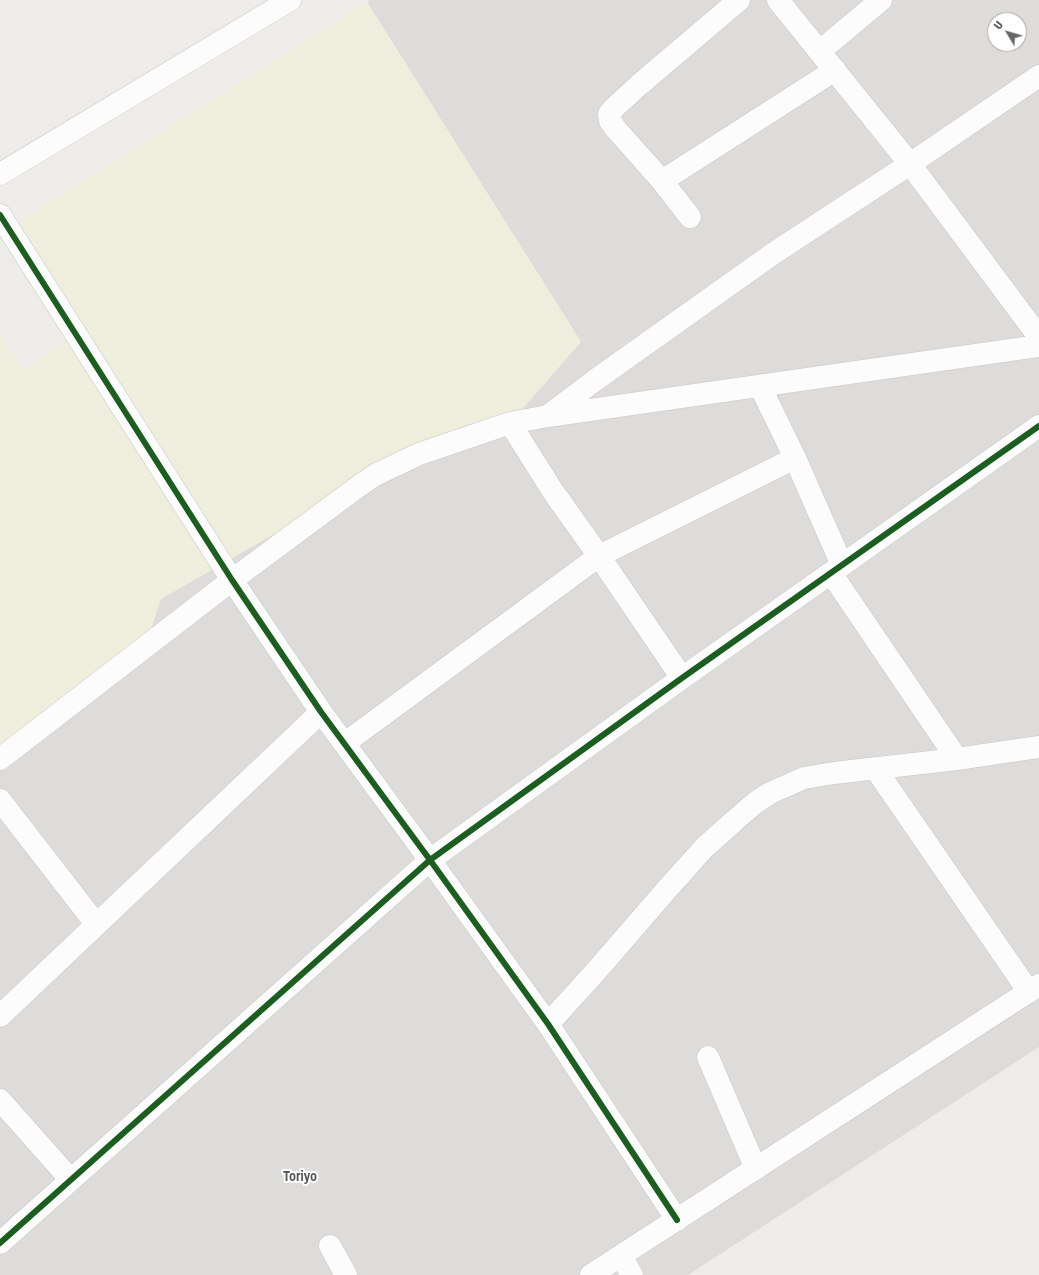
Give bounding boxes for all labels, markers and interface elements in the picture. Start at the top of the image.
north arrow [987,12,1027,52]
text: U [991,18,1006,32]
district label: Toriyo [283,1169,317,1185]

